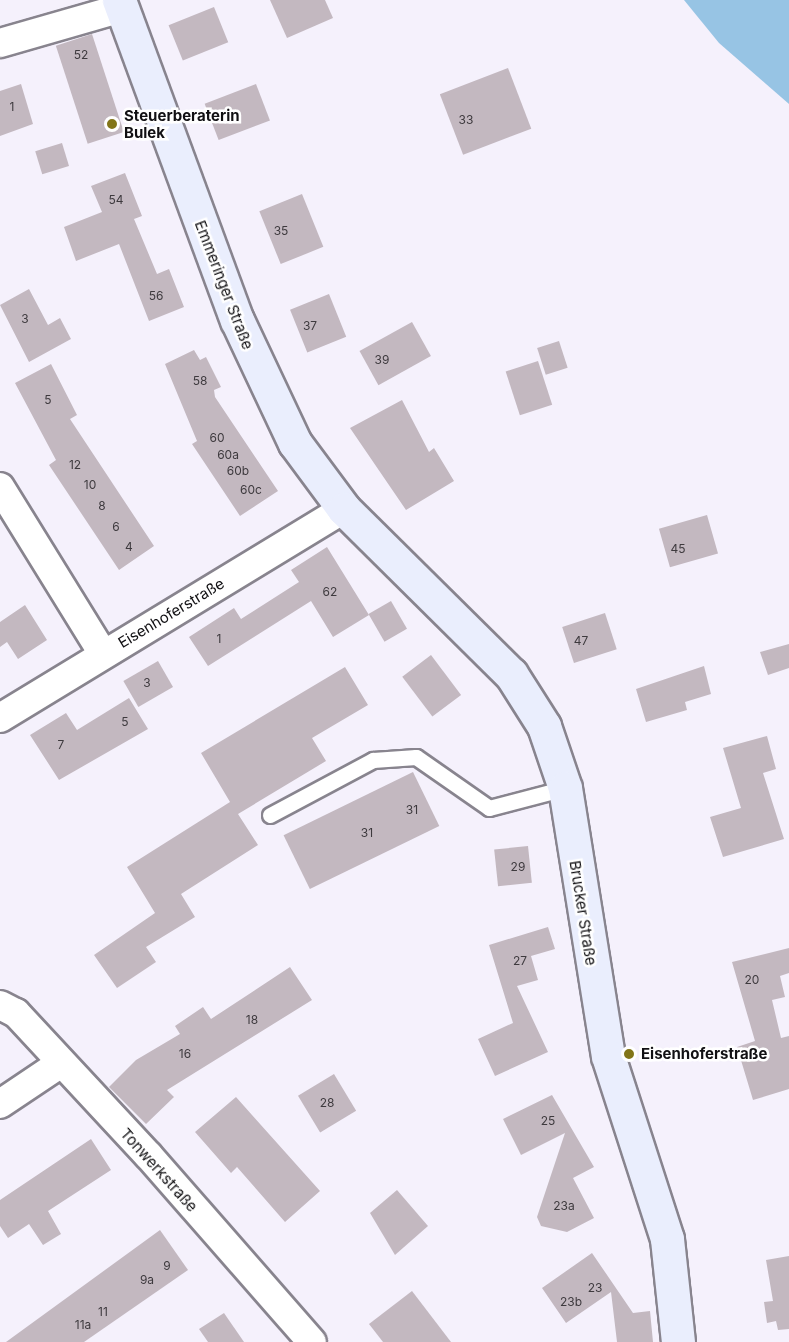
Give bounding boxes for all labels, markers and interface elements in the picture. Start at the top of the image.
house number: 52 [74,48,88,62]
house number: 1 [10,100,14,114]
place label: Steuerberaterin Bulek [124,106,240,141]
house number: 33 [459,113,473,127]
marker: Steuerberaterin Bulek [105,117,119,131]
house number: 54 [108,193,124,207]
street label: Emmeringer Straße [191,218,257,352]
house number: 35 [274,224,288,238]
house number: 56 [149,289,163,303]
house number: 3 [21,312,29,326]
house number: 37 [303,319,317,333]
house number: 39 [375,353,389,367]
house number: 58 [193,374,207,388]
house number: 5 [44,393,52,407]
house number: 60 [209,431,225,445]
house number: 60a [217,448,239,462]
house number: 12 [69,458,81,472]
house number: 60b [227,464,249,478]
house number: 10 [84,478,96,492]
house number: 60c [240,483,262,497]
house number: 8 [98,499,106,513]
house number: 6 [112,520,120,534]
house number: 4 [125,540,133,554]
house number: 45 [670,542,686,556]
street label: Eisenhoferstraße [115,574,227,652]
house number: 62 [323,585,337,599]
house number: 1 [217,632,221,646]
house number: 47 [574,634,588,648]
house number: 3 [143,676,151,690]
house number: 5 [121,715,129,729]
house number: 7 [58,738,64,752]
house number: 31 [406,803,418,817]
house number: 31 [361,826,373,840]
street label: Brucker Straße [566,859,600,967]
house number: 29 [511,860,525,874]
house number: 27 [513,954,527,968]
house number: 20 [745,973,759,987]
house number: 18 [246,1013,258,1027]
place label: Eisenhoferstraße [641,1045,767,1063]
house number: 16 [179,1047,191,1061]
marker: Eisenhoferstraße [622,1047,636,1061]
house number: 28 [320,1096,334,1110]
house number: 25 [541,1114,555,1128]
street label: Tonwerkstraße [117,1125,201,1215]
house number: 23a [553,1199,575,1213]
house number: 9 [163,1259,171,1273]
house number: 9a [140,1273,154,1287]
house number: 23 [588,1281,602,1295]
house number: 23b [560,1295,582,1309]
house number: 11 [98,1305,108,1319]
house number: 11a [75,1318,91,1332]

